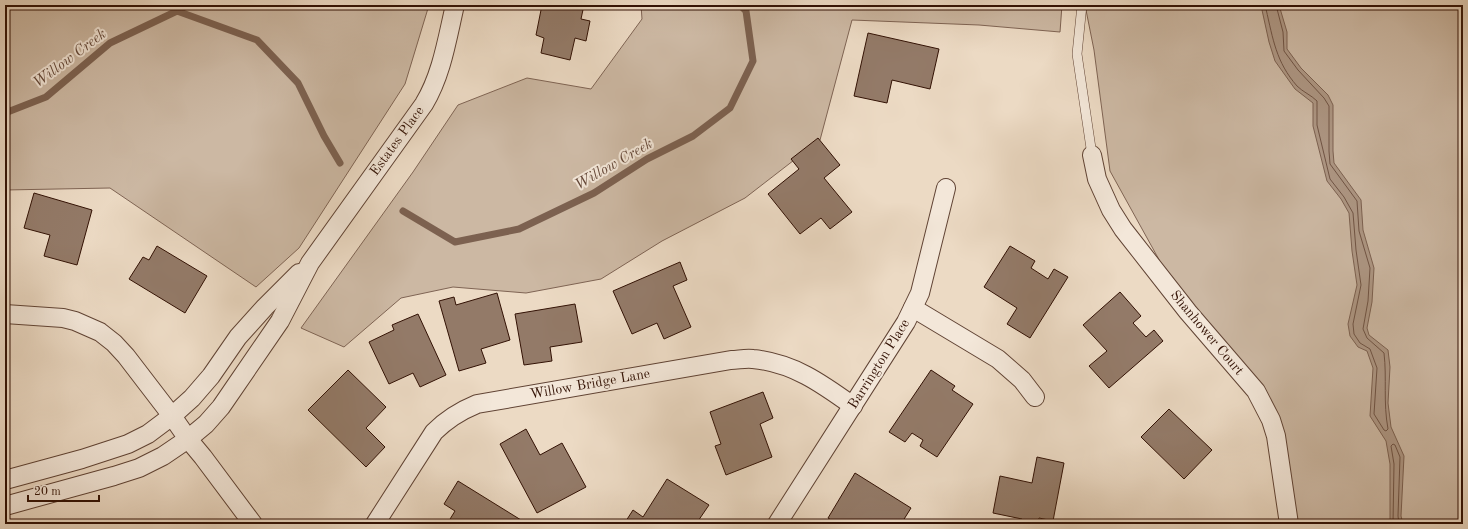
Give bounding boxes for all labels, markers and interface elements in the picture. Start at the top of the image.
water label: Willow Creek [31,27,109,91]
street label: Estates Place [367,104,427,178]
water label: Willow Creek [572,137,656,193]
street label: Shanhower Court [1168,288,1246,378]
street label: Barrington Place [846,317,912,411]
street label: Willow Bridge Lane [529,367,651,401]
scale bar [28,477,99,503]
text: 20 m [34,486,61,498]

